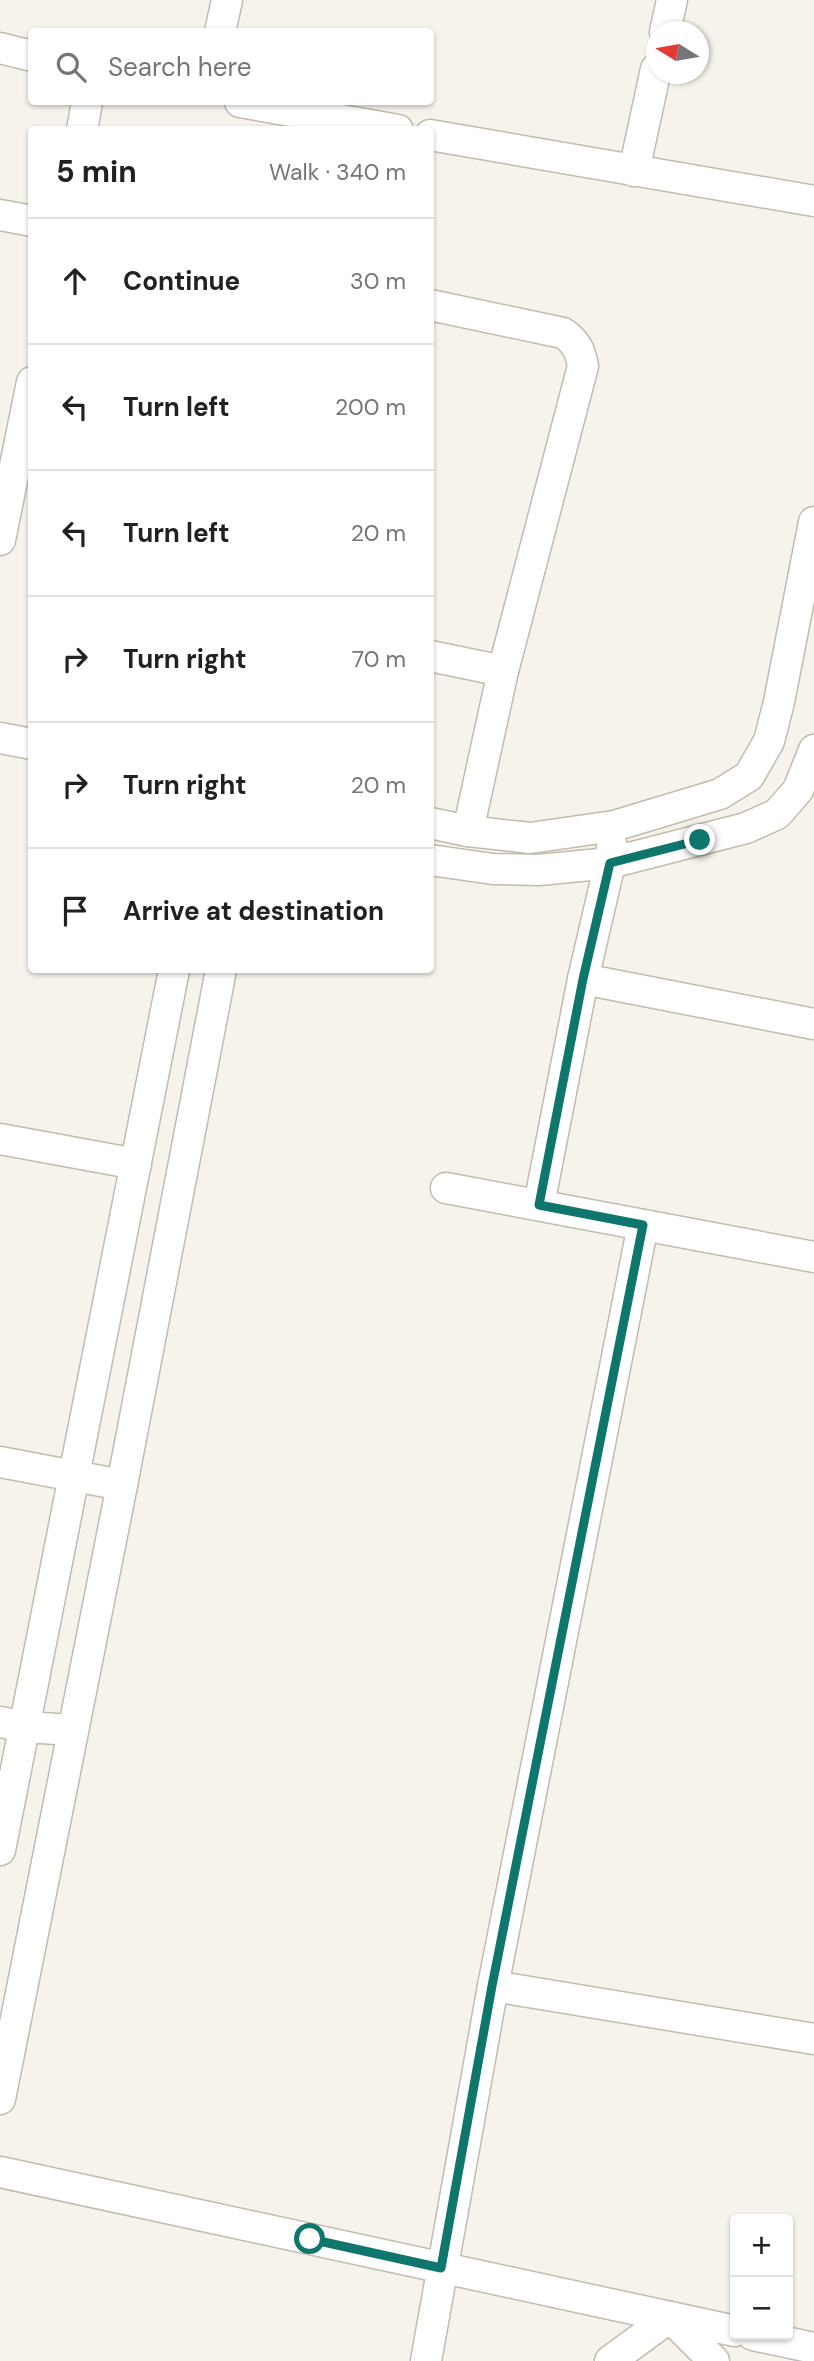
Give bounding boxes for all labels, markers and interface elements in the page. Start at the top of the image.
north arrow [646,21,709,84]
search box [28,28,434,105]
icon: search [52,48,90,86]
text: Search here [108,50,251,84]
text: 5 min [56,152,137,191]
text: Walk · 340 m [269,157,406,187]
icon: ahead [56,262,94,300]
text: Continue [123,264,240,298]
text: 30 m [350,266,406,296]
icon: left [56,388,94,426]
text: Turn left [123,390,230,424]
text: 200 m [335,392,406,422]
icon: left [56,514,94,552]
text: Turn left [123,516,230,550]
text: 20 m [351,518,406,548]
icon: right [56,640,94,678]
text: Turn right [123,642,247,676]
text: 70 m [352,644,406,674]
icon: right [56,766,94,804]
text: Turn right [123,768,247,802]
text: 20 m [351,770,406,800]
route end [684,824,715,855]
icon: arrive [56,892,94,930]
text: Arrive at destination [123,894,384,928]
map controls [730,2214,793,2340]
button: + [730,2214,793,2277]
route start [294,2223,325,2254]
button: − [730,2277,793,2340]

